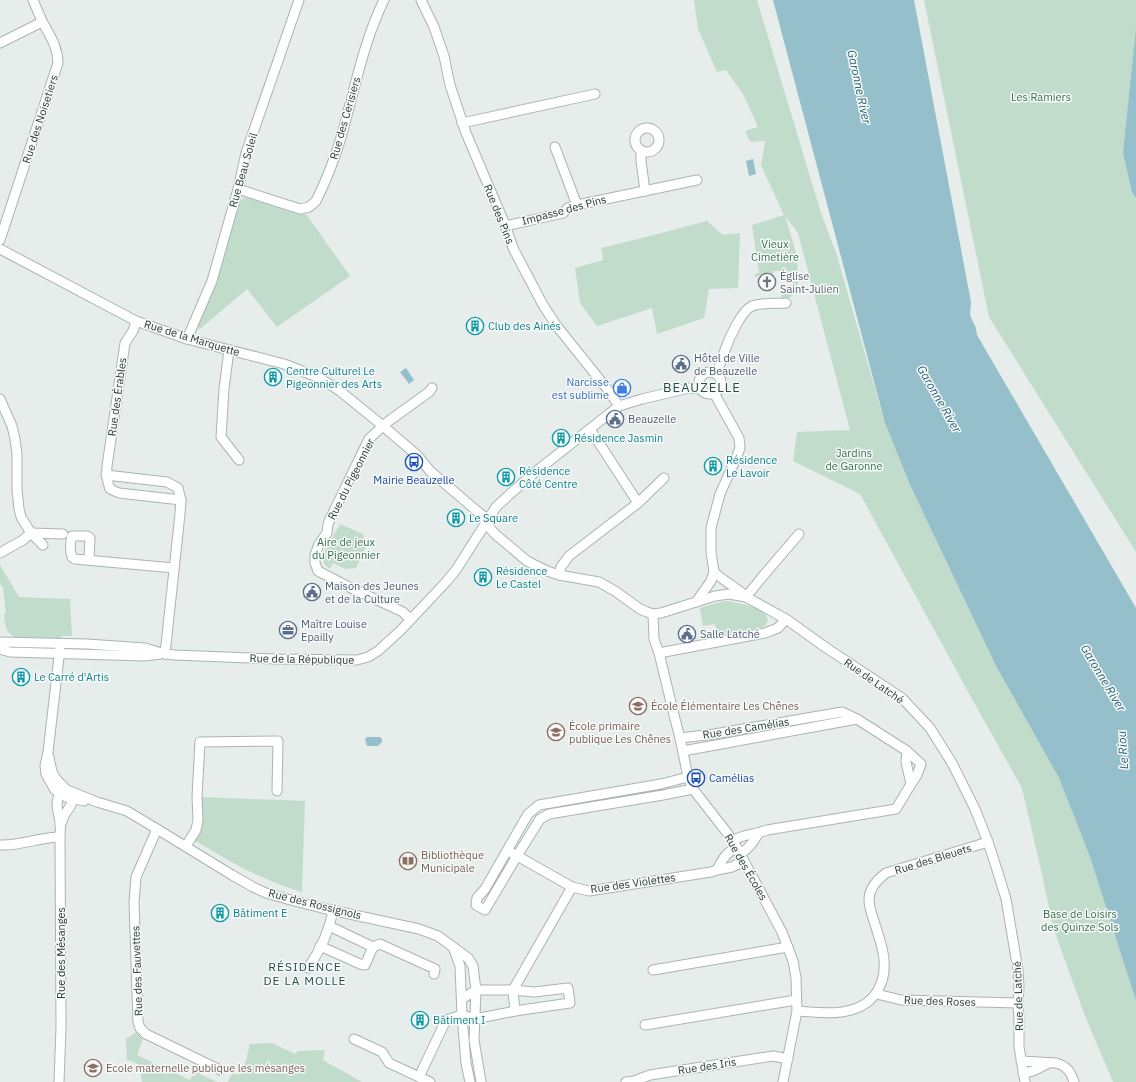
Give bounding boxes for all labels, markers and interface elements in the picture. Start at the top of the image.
water label: Garonne River [844,49,875,126]
street label: Rue des Noisetiers [19,73,61,165]
street label: Rue des Cerisiers [326,75,364,161]
park label: Les Ramiers [1011,90,1071,104]
street label: Rue Beau Soleil [226,131,260,209]
street label: Rue des Pins [481,182,517,246]
street label: Impasse des Pins [520,192,608,228]
park label: Vieux Cimetière [751,237,799,264]
place label: Église Saint-Julien [780,269,839,296]
church icon: Église Saint-Julien [757,272,777,292]
building icon: Club des Ainés [465,316,485,336]
street label: Rue de la Marquette [142,317,242,359]
place label: Club des Ainés [488,319,561,333]
place label: Hôtel de Ville de Beauzelle [694,351,760,378]
public building icon: Hôtel de Ville de Beauzelle [671,354,691,374]
street label: Rue des Érables [105,357,129,437]
water label: Garonne River [914,362,965,436]
place label: Centre Culturel Le Pigeonnier des Arts [286,364,382,391]
building icon: Centre Culturel Le Pigeonnier des Arts [263,367,283,387]
place label: Narcisse est sublime [552,375,609,402]
shop icon: Narcisse est sublime [612,378,632,398]
district label: BEAUZELLE [663,379,741,396]
public building icon: Beauzelle [605,409,625,429]
place label: Beauzelle [628,412,676,426]
building icon: Résidence Jasmin [551,428,571,448]
place label: Résidence Jasmin [574,431,663,445]
street label: Rue du Pigeonnier [324,436,378,522]
park label: Jardins de Garonne [825,446,883,473]
bus stop icon: Mairie Beauzelle [404,452,424,472]
place label: Résidence Le Lavoir [726,453,777,480]
building icon: Résidence Le Lavoir [703,456,723,476]
place label: Résidence Côté Centre [519,464,577,491]
building icon: Résidence Côté Centre [496,467,516,487]
place label: Mairie Beauzelle [373,473,455,487]
building icon: Le Square [446,508,466,528]
place label: Le Square [469,511,518,525]
park label: Aire de jeux du Pigeonnier [312,535,380,562]
place label: Résidence Le Castel [496,564,547,591]
building icon: Résidence Le Castel [473,567,493,587]
place label: Maison des Jeunes et de la Culture [325,579,419,606]
public building icon: Maison des Jeunes et de la Culture [302,582,322,602]
place label: Maître Louise Epailly [301,617,367,644]
office icon: Maître Louise Epailly [278,620,298,640]
public building icon: Salle Latché [677,624,697,644]
place label: Salle Latché [700,627,760,641]
water label: Garonne River [1078,642,1130,714]
street label: Rue de la République [250,651,354,667]
street label: Rue de Latché [841,655,907,707]
building icon: Le Carré d'Artis [11,667,31,687]
place label: Le Carré d'Artis [34,670,109,684]
school or university icon: École Élémentaire Les Chênes [628,696,648,716]
place label: École Élémentaire Les Chênes [651,699,799,713]
street label: Rue des Camélias [702,714,790,742]
place label: École primaire publique Les Chênes [569,719,671,746]
school or university icon: École primaire publique Les Chênes [546,722,566,742]
water label: Le Riou [1114,730,1131,770]
bus stop icon: Camélias [686,768,706,788]
place label: Camélias [709,771,754,785]
street label: Rue des Écoles [721,831,771,903]
street label: Rue des Bleuets [893,841,973,877]
place label: Bibliothèque Municipale [421,848,484,875]
library icon: Bibliothèque Municipale [398,851,418,871]
street label: Rue des Violettes [589,870,677,896]
street label: Rue des Rossignols [267,886,363,922]
building icon: Bâtiment E [210,903,230,923]
place label: Bâtiment E [233,906,287,920]
street label: Rue des Mésanges [54,907,68,999]
park label: Base de Loisirs des Quinze Sols [1041,907,1119,934]
street label: Rue des Fauvettes [128,926,146,1016]
district label: RÉSIDENCE DE LA MOLLE [264,959,346,988]
street label: Rue de Latché [1010,961,1026,1031]
street label: Rue des Roses [904,993,976,1009]
building icon: Bâtiment I [410,1010,430,1030]
place label: Bâtiment I [433,1013,485,1027]
street label: Rue des Iris [677,1054,737,1078]
school or university icon: Ecole maternelle publique les mésanges [83,1058,103,1078]
place label: Ecole maternelle publique les mésanges [106,1061,305,1075]

